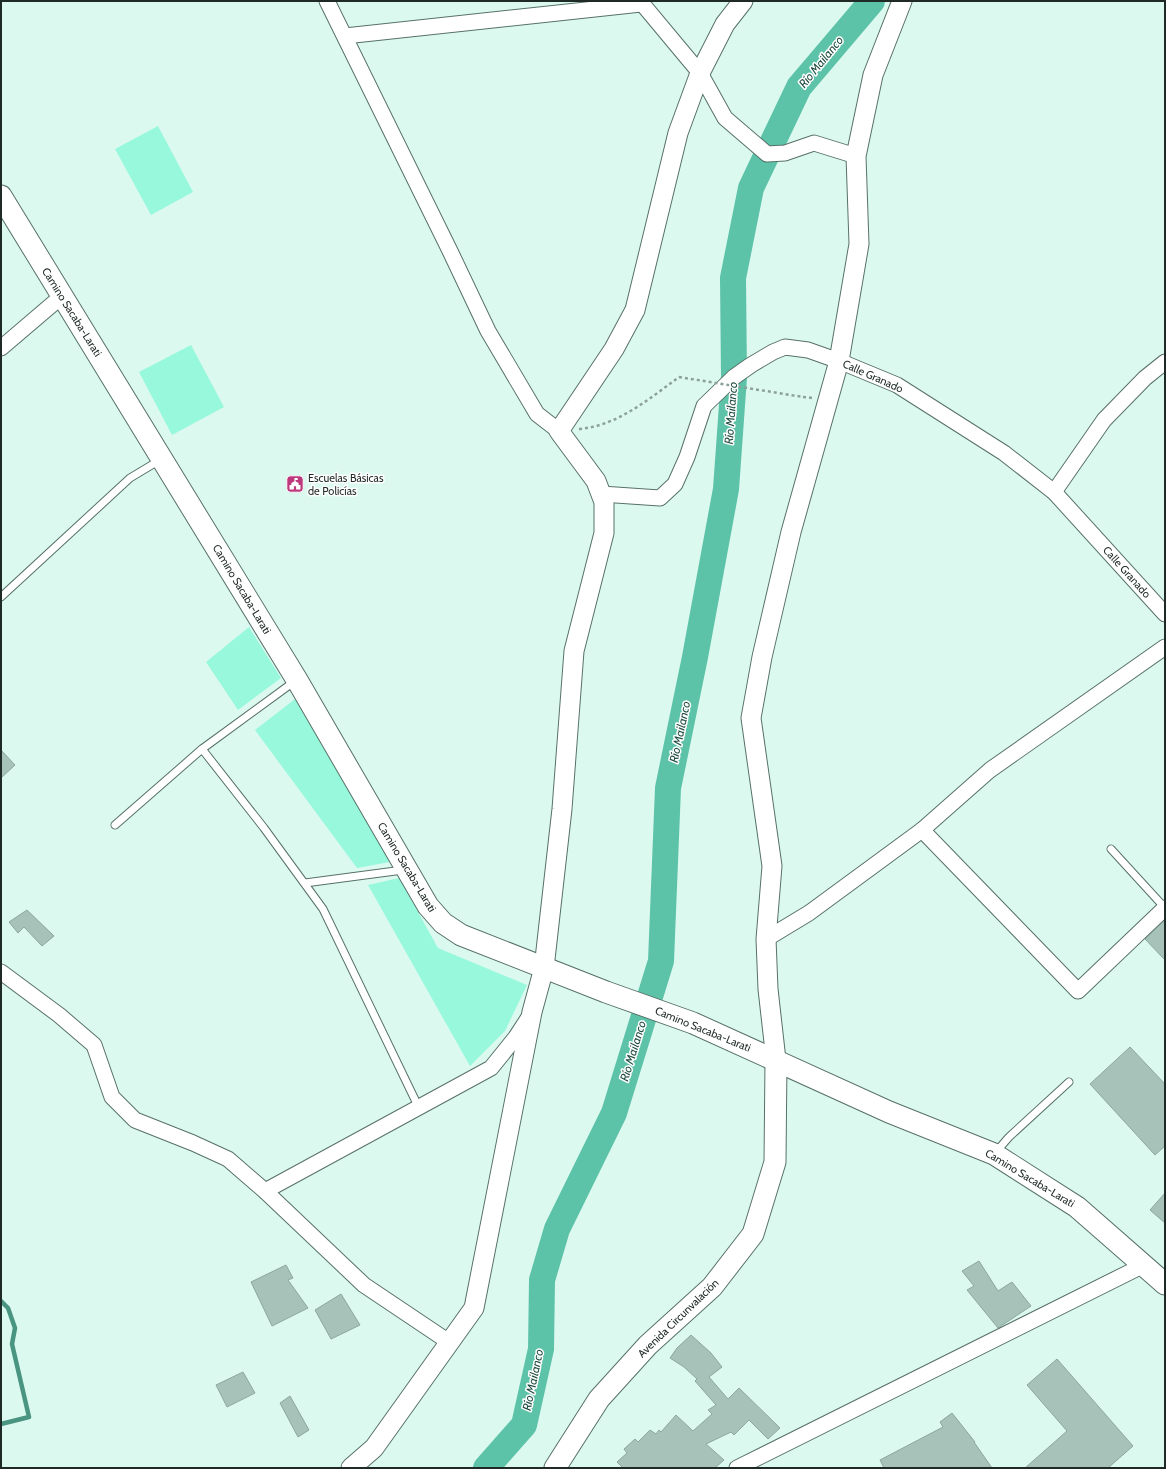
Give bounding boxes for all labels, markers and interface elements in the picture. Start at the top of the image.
water label: Río Mailanco [795,33,846,91]
street label: Camino Sacaba-Larati [39,265,105,359]
street label: Calle Granado [841,356,905,396]
water label: Río Mailanco [721,381,740,445]
place label: Escuelas Básicas de Policías [308,471,384,498]
public building icon: Escuelas Básicas de Policías [285,474,305,494]
street label: Camino Sacaba-Larati [210,542,274,636]
street label: Calle Granado [1100,543,1154,601]
water label: Río Mailanco [666,700,693,764]
street label: Camino Sacaba-Larati [375,820,439,914]
street label: Camino Sacaba-Larati [653,1003,753,1055]
water label: Río Mailanco [616,1019,649,1083]
street label: Camino Sacaba-Larati [983,1146,1077,1210]
street label: Avenida Circunvalación [635,1276,721,1360]
water label: Río Mailanco [519,1348,546,1412]

